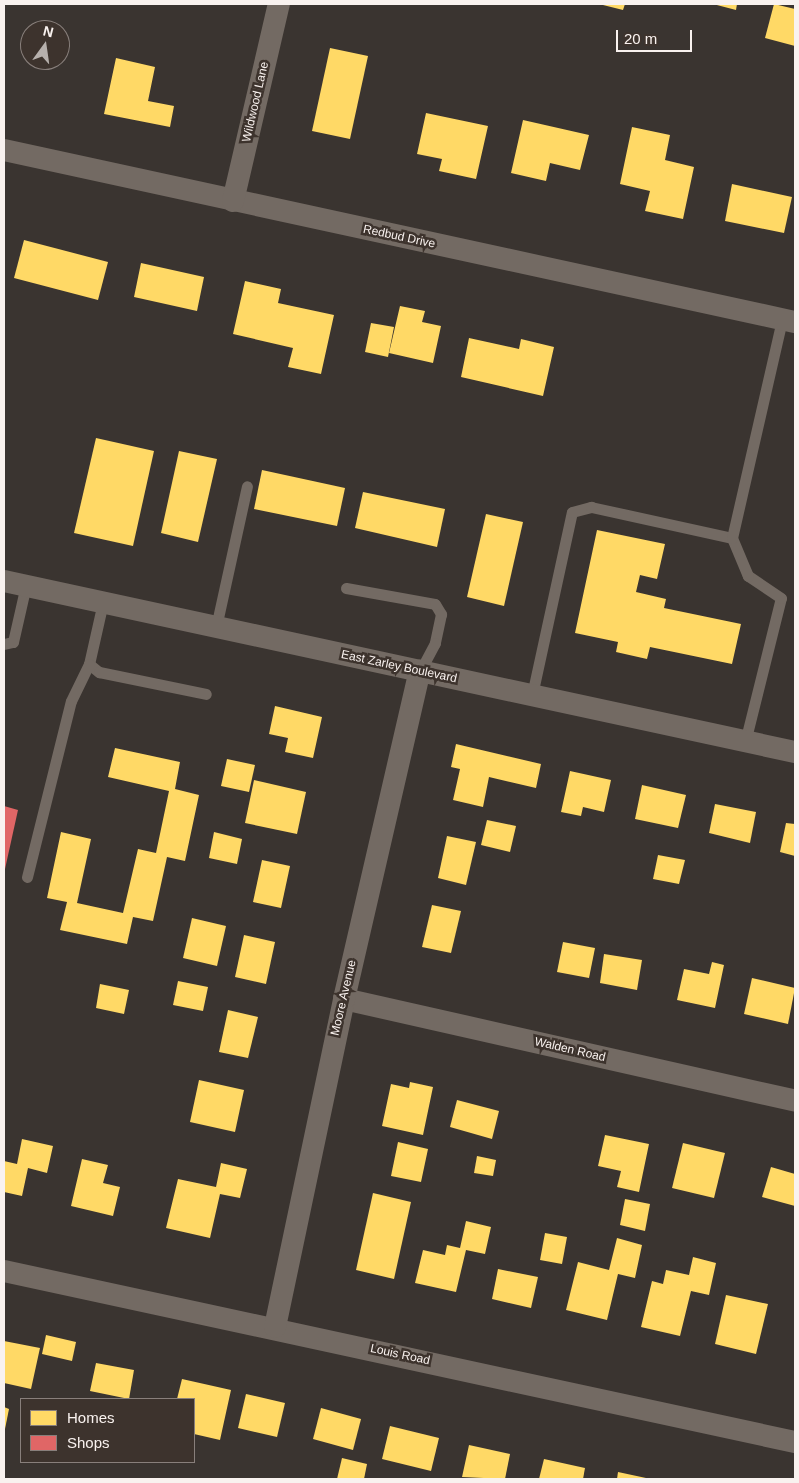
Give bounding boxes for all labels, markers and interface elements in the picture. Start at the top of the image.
north arrow [20,20,70,70]
scale bar [619,20,695,52]
text: N [42,22,55,40]
text: 20 m [624,30,657,47]
street label: Wildwood Lane [240,60,272,144]
street label: Redbud Drive [362,222,436,252]
street label: East Zarley Boulevard [340,648,458,686]
street label: Moore Avenue [328,958,360,1038]
street label: Walden Road [533,1035,607,1065]
street label: Louis Road [369,1342,431,1368]
legend [20,1398,195,1463]
text: Homes [67,1409,115,1426]
text: Shops [67,1434,110,1451]

